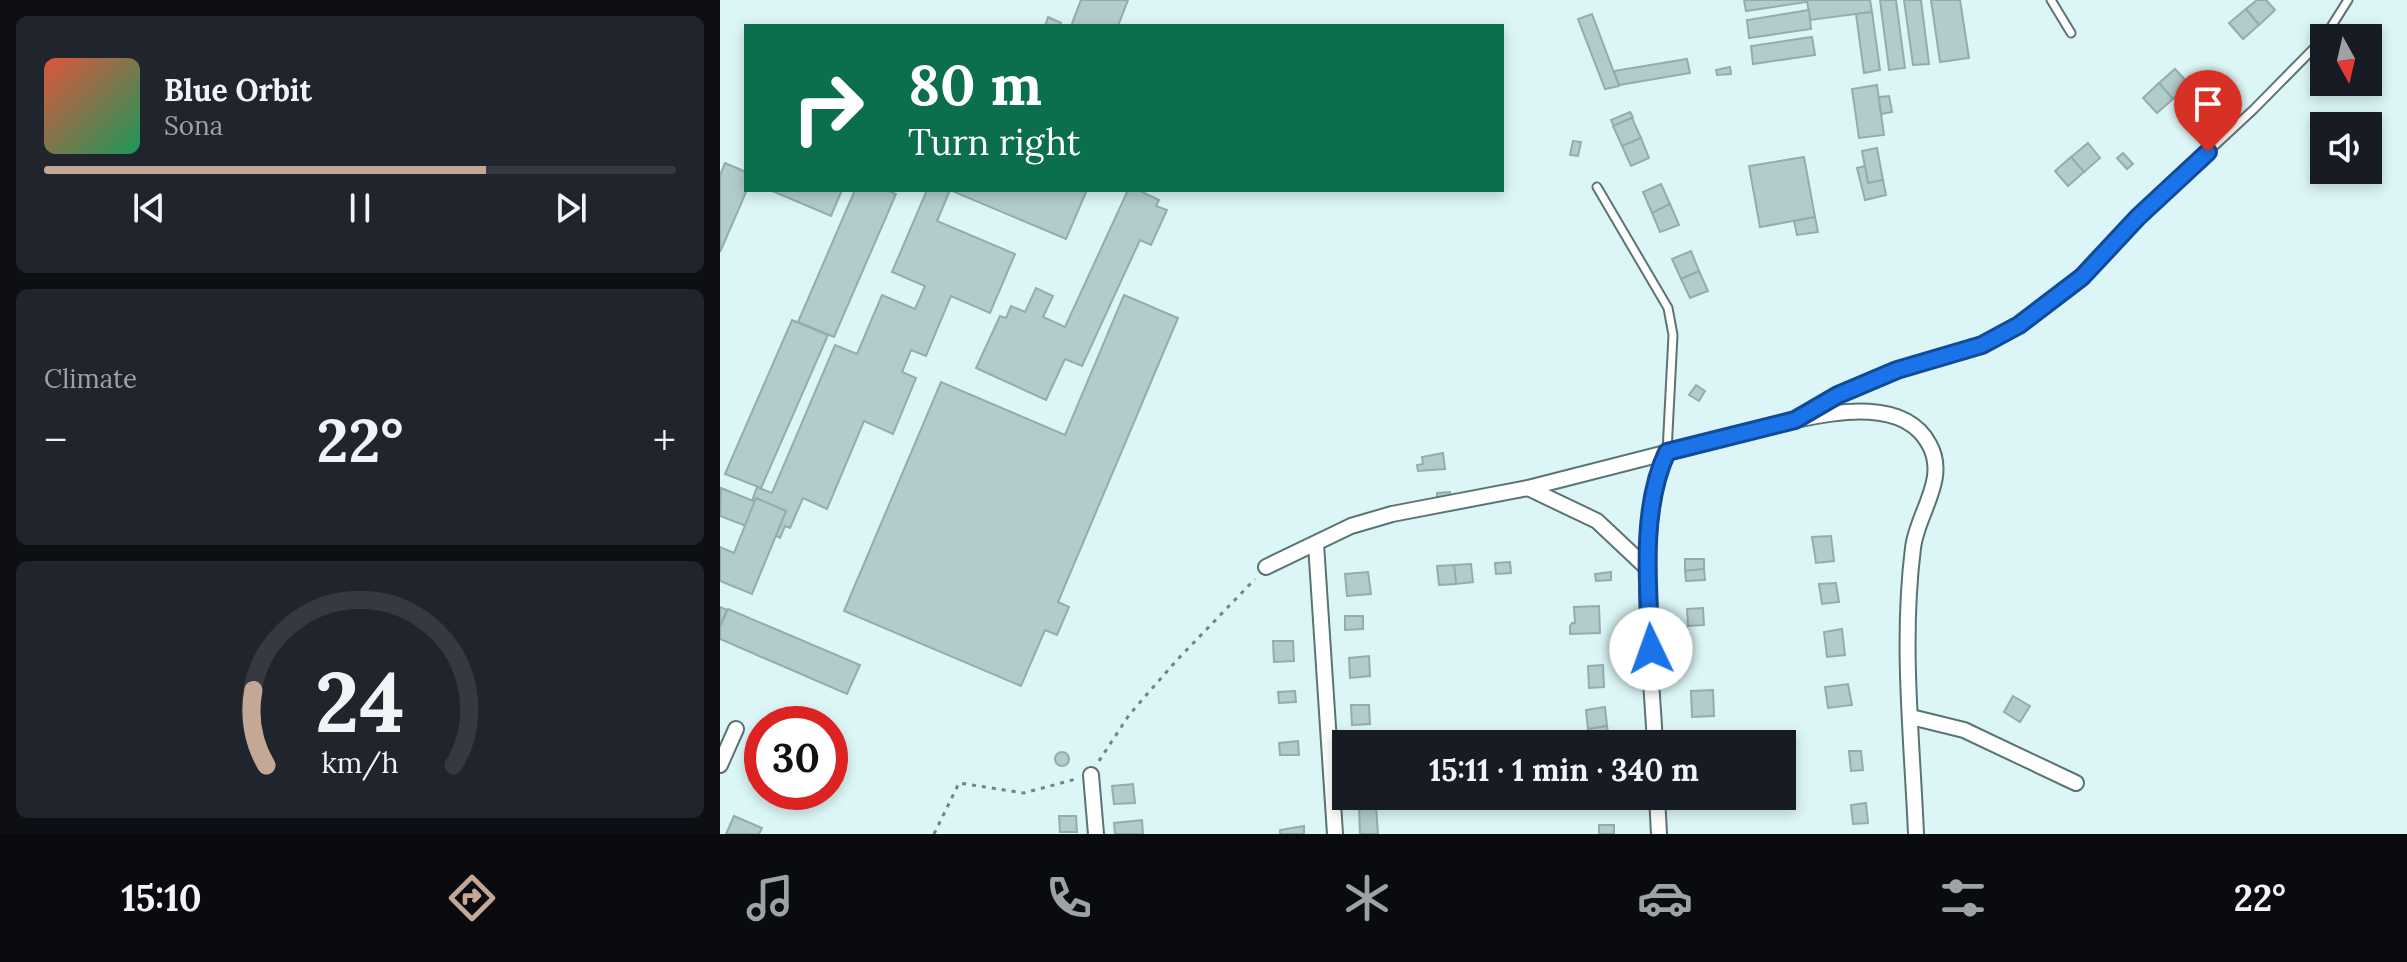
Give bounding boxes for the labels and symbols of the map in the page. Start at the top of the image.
north arrow [2310,24,2382,96]
pin [2174,70,2242,152]
position arrow [1609,607,1693,691]
speed limit sign: 30 [744,706,848,810]

